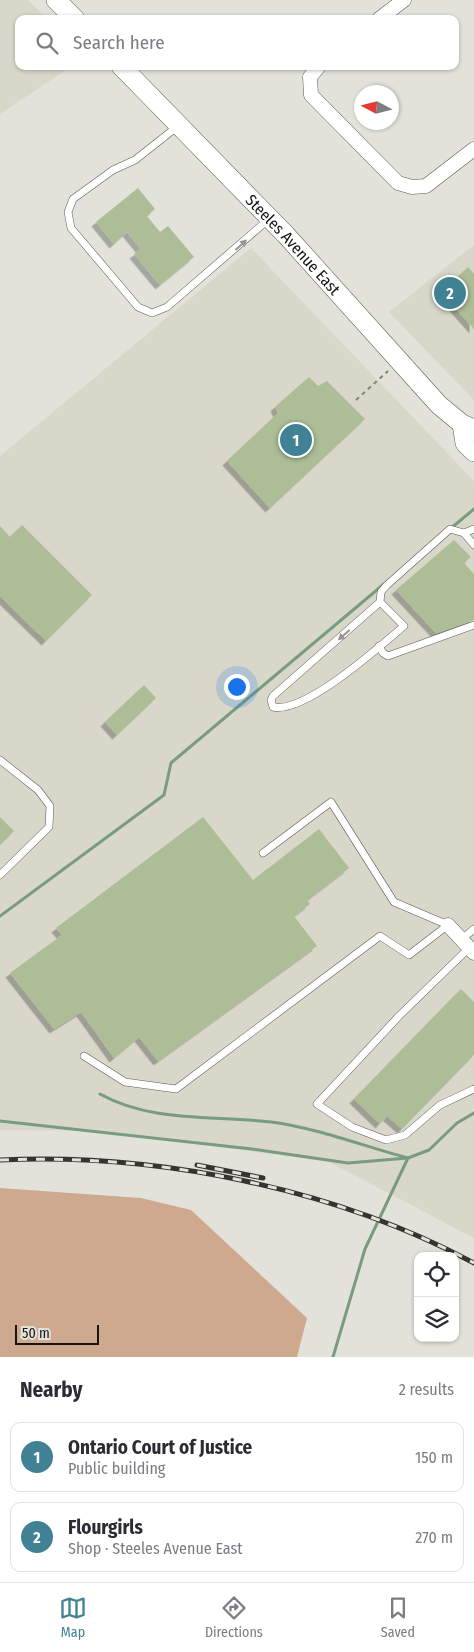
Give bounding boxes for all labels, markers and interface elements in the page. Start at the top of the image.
search box [15,15,459,70]
icon: search [33,29,61,57]
text: Search here [73,31,165,54]
north arrow [354,85,399,130]
street label: Steeles Avenue East [242,190,345,299]
one-way arrow [234,239,246,251]
pin: 2 [434,274,466,312]
pin: 1 [280,421,312,459]
one-way arrow [337,629,350,640]
your location [224,674,250,700]
map controls [414,1252,459,1342]
button: locate [414,1252,459,1297]
button: layers [414,1297,459,1342]
scale bar [15,1322,99,1345]
text: 50 m [22,1325,50,1342]
text: Nearby [20,1377,82,1403]
text: 2 results [399,1380,454,1399]
text: Ontario Court of Justice [68,1436,252,1459]
text: 1 [34,1448,40,1467]
text: 150 m [415,1448,453,1467]
text: Public building [68,1459,165,1478]
text: Flourgirls [68,1516,143,1539]
text: 2 [33,1528,41,1547]
text: 270 m [415,1528,453,1547]
text: Shop · Steeles Avenue East [68,1539,243,1558]
tab: Map [59,1594,87,1641]
tab: Directions [205,1594,263,1641]
tab: Saved [381,1594,415,1641]

